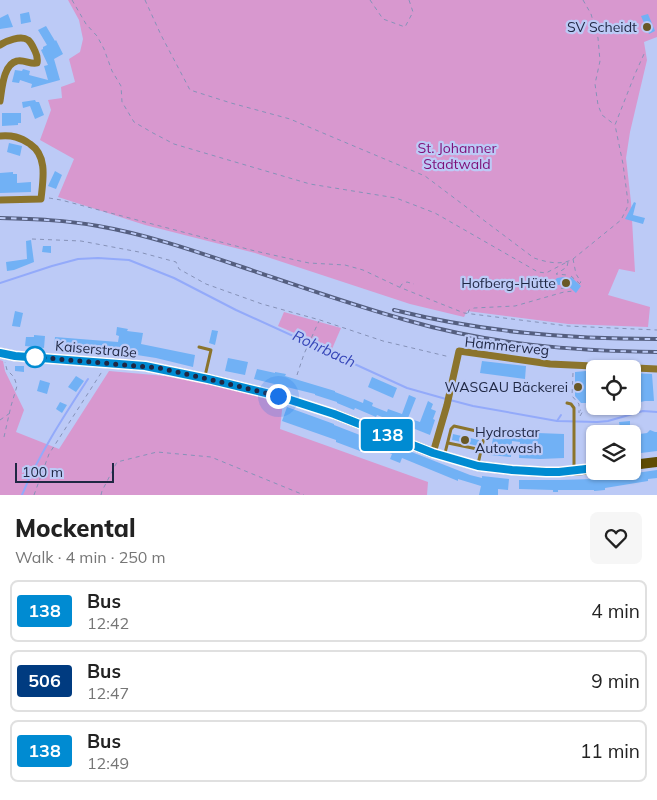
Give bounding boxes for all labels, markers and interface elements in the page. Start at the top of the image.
place label: SV Scheidt [567,18,637,36]
marker: SV Scheidt [641,21,653,33]
park label: St. Johanner Stadtwald [418,139,497,173]
place label: Hofberg-Hütte [461,274,556,292]
marker: Hofberg-Hütte [560,277,572,289]
water label: Rohrbach [290,326,359,371]
street label: Hammerweg [464,333,550,359]
street label: Kaiserstraße [54,336,138,362]
unlabelled marker [24,346,46,368]
map controls [586,360,641,480]
button: locate [586,360,641,415]
place label: WASGAU Bäckerei [445,378,568,396]
marker: WASGAU Bäckerei [572,381,584,393]
your location [266,384,291,409]
line badge: 138 [358,419,416,451]
text: 138 [371,423,403,446]
place label: Hydrostar Autowash [475,423,542,457]
button: layers [586,425,641,480]
marker: Hydrostar Autowash [459,434,471,446]
scale bar [15,460,114,483]
text: 100 m [22,463,63,481]
button: heart [590,512,642,564]
text: Mockental [15,513,136,543]
text: Walk · 4 min · 250 m [15,547,166,567]
text: Bus [87,589,121,613]
text: 138 [28,599,61,622]
text: 4 min [591,599,640,623]
text: 12:42 [87,613,129,633]
text: Bus [87,659,121,683]
text: 506 [28,669,61,692]
text: 9 min [591,669,640,693]
text: 12:47 [87,683,129,703]
text: Bus [87,729,121,753]
text: 138 [28,739,61,762]
text: 11 min [580,739,640,763]
text: 12:49 [87,753,129,773]

